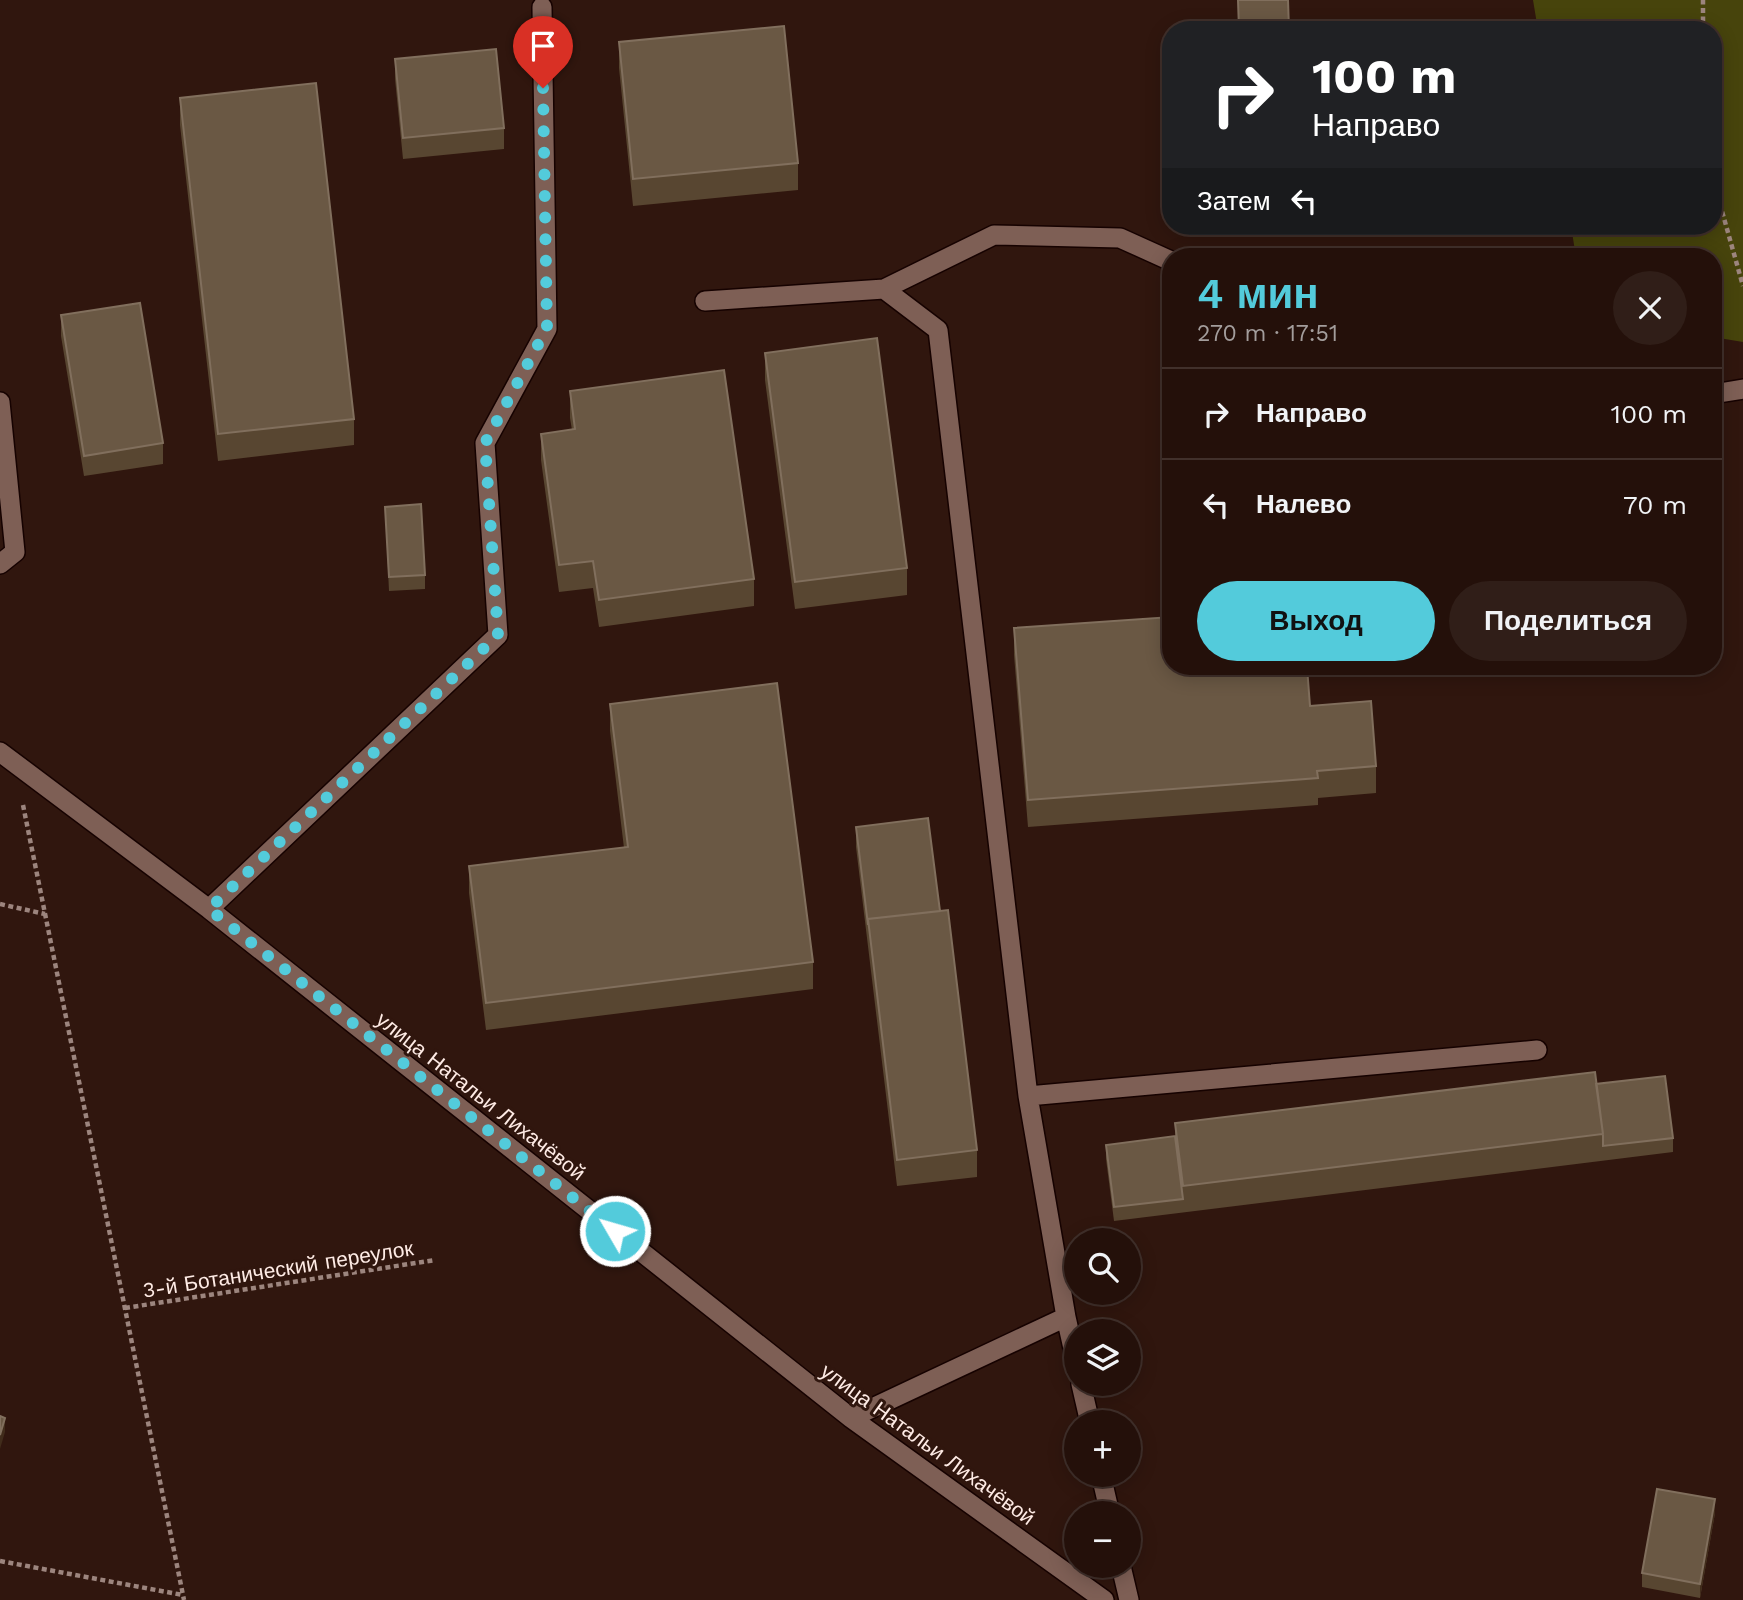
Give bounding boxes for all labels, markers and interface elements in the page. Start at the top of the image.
pin [513,16,573,88]
icon: arrive [524,27,562,65]
text: 100 m [1312,47,1456,105]
icon: right [1197,49,1288,140]
text: Направо [1312,106,1440,144]
icon: left [1285,182,1323,220]
text: Затем [1197,186,1271,216]
text: 4 мин [1197,269,1319,318]
button: close [1613,271,1687,345]
text: 270 m · 17:51 [1197,320,1338,347]
icon: right [1197,395,1235,433]
text: Направо [1256,398,1367,428]
text: 100 m [1611,399,1687,429]
icon: left [1197,486,1235,524]
text: Налево [1256,489,1351,519]
text: 70 m [1623,490,1687,520]
button: Выход [1197,581,1435,661]
button: Поделиться [1449,581,1687,661]
street label: улица Натальи Лихачёвой [372,1007,590,1185]
position arrow [578,1194,652,1268]
map controls [1064,1228,1141,1578]
button: search [1064,1228,1141,1305]
street label: 3-й Ботанический переулок [141,1235,416,1303]
button: layers [1064,1319,1141,1396]
street label: улица Натальи Лихачёвой [816,1358,1040,1530]
button: + [1064,1410,1141,1487]
button: − [1064,1501,1141,1578]

